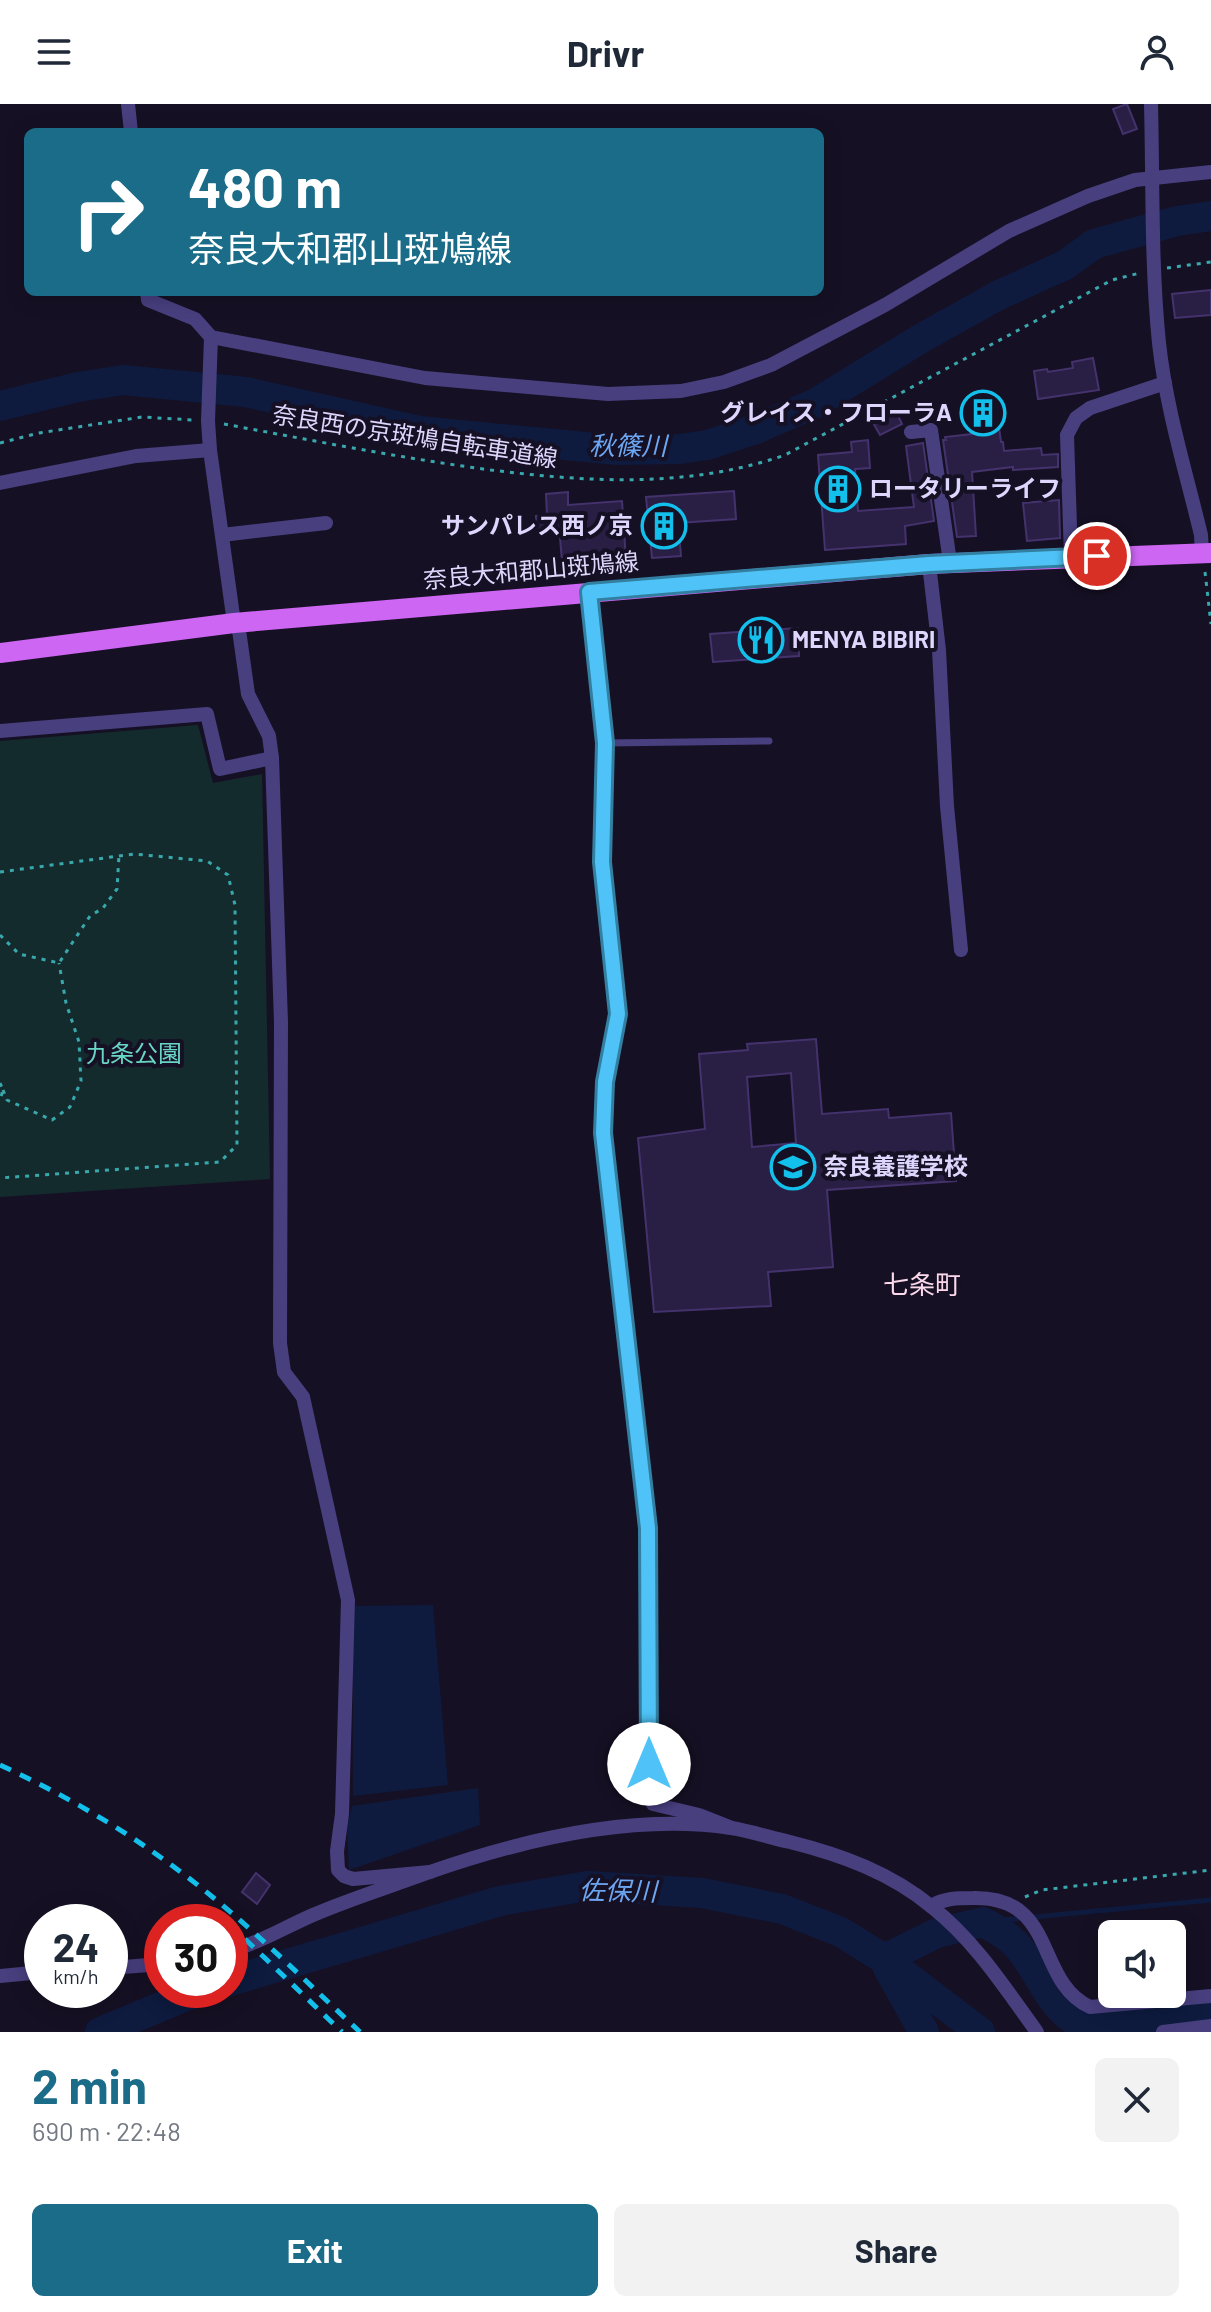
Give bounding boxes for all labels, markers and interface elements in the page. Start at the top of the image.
icon: menu [32,30,76,74]
icon: person [1135,30,1179,74]
text: Drivr [567,31,644,74]
text: 480 m [188,152,342,219]
icon: right [56,160,160,264]
text: 奈良大和郡山斑鳩線 [188,226,512,269]
building icon: グレイス・フローラA [959,389,1007,437]
place label: グレイス・フローラA [721,397,952,426]
street label: 奈良西の京斑鳩自転車道線 [271,399,560,472]
water label: 秋篠川 [589,429,670,460]
building icon: ロータリーライフ [814,465,862,513]
place label: ロータリーライフ [869,473,1061,502]
building icon: サンパレス西ノ京 [640,502,688,550]
place label: サンパレス西ノ京 [441,510,633,539]
pin [1063,522,1131,590]
icon: arrive [1075,534,1119,578]
street label: 奈良大和郡山斑鳩線 [422,546,640,593]
restaurant icon: MENYA BIBIRI [737,616,785,664]
place label: MENYA BIBIRI [792,624,935,653]
park label: 九条公園 [86,1038,182,1067]
school or university icon: 奈良養護学校 [769,1143,817,1191]
place label: 奈良養護学校 [824,1151,968,1180]
district label: 七条町 [883,1268,961,1299]
position arrow [607,1722,691,1806]
water label: 佐保川 [579,1873,660,1906]
speed limit sign: 30 [144,1904,248,2008]
map controls [1098,1920,1186,2008]
button: sound [1098,1920,1186,2008]
text: 24 [53,1922,99,1970]
text: km/h [53,1964,99,1988]
text: 2 min [32,2056,147,2114]
button: close [1095,2058,1179,2142]
text: 690 m · 22:48 [32,2115,181,2146]
button: Exit [32,2204,598,2296]
button: Share [614,2204,1179,2296]

